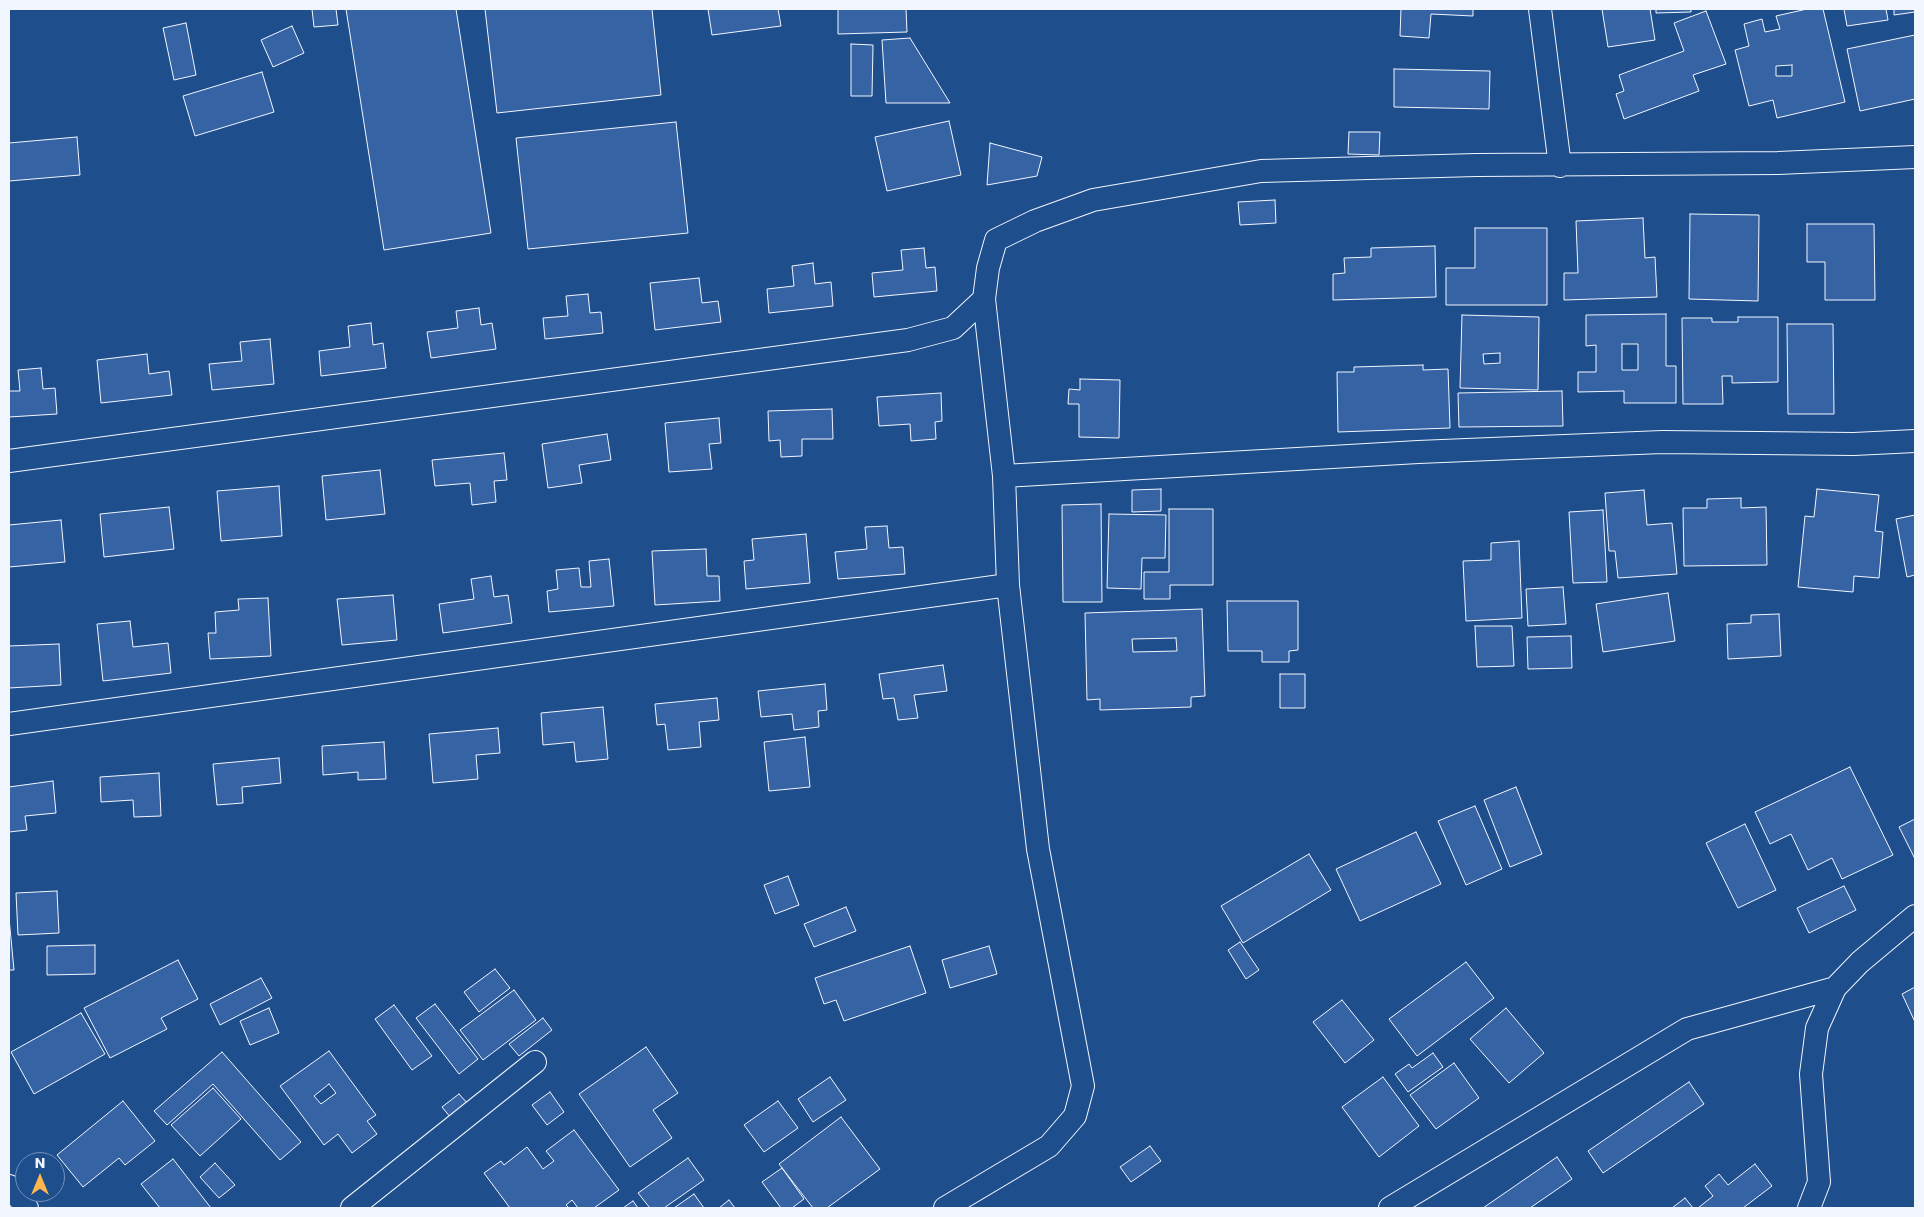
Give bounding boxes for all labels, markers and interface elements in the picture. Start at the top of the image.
north arrow [15,1152,65,1202]
text: N [35,1153,45,1173]

